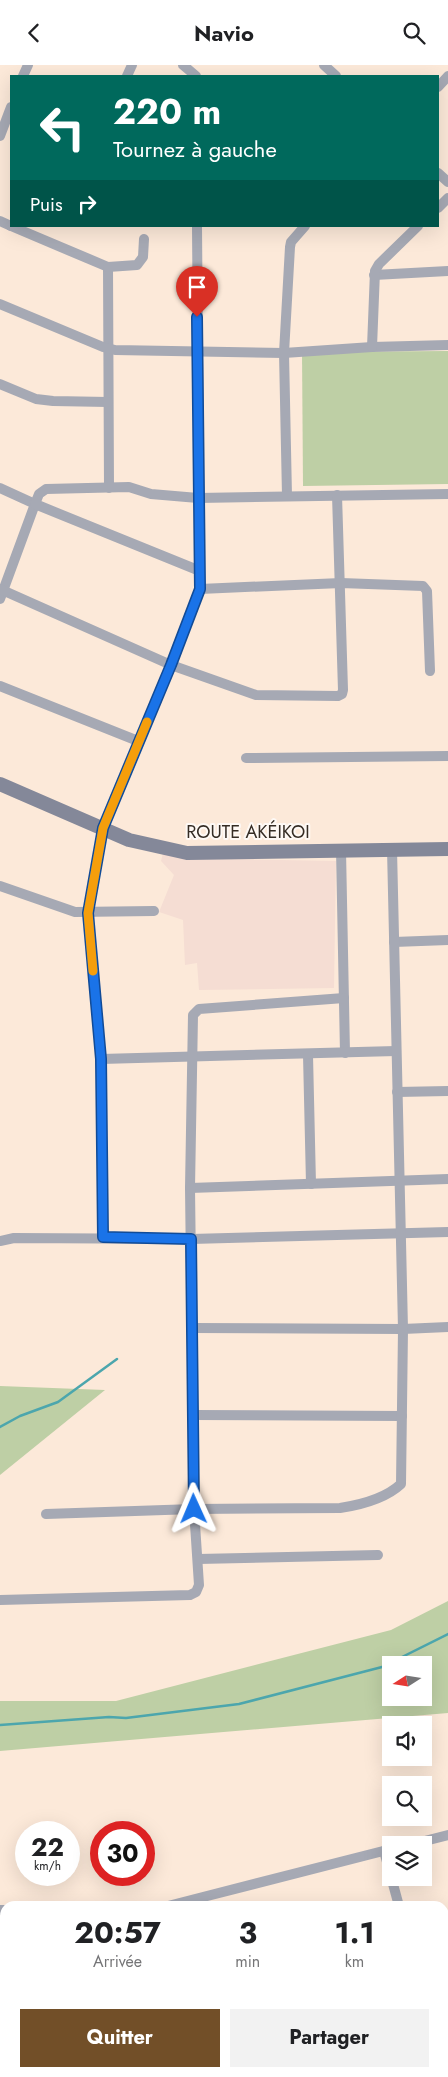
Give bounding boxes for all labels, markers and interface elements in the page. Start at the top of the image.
text: Navio [194,17,254,49]
icon: back [20,19,48,47]
icon: search [400,19,428,47]
text: 220 m [113,87,221,137]
icon: left [30,95,95,160]
text: Tournez à gauche [113,133,277,165]
icon: right [73,190,101,218]
text: Puis [30,191,63,218]
pin [176,266,218,317]
icon: arrive [183,273,211,301]
street label: ROUTE AKÉIKOI [186,819,310,845]
position arrow [167,1482,219,1534]
north arrow [382,1656,432,1706]
map controls [382,1656,432,1886]
button: sound [382,1716,432,1766]
button: search [382,1776,432,1826]
speed limit sign: 30 [90,1821,155,1886]
text: 22 [31,1829,64,1865]
button: layers [382,1836,432,1886]
text: km/h [34,1857,61,1875]
text: 20:57 [74,1911,161,1954]
text: 3 [238,1911,257,1954]
text: 1.1 [334,1911,375,1954]
text: Arrivée [93,1950,142,1973]
text: min [235,1950,260,1973]
text: km [345,1950,364,1973]
button: Quitter [20,2009,220,2067]
button: Partager [230,2009,429,2067]

